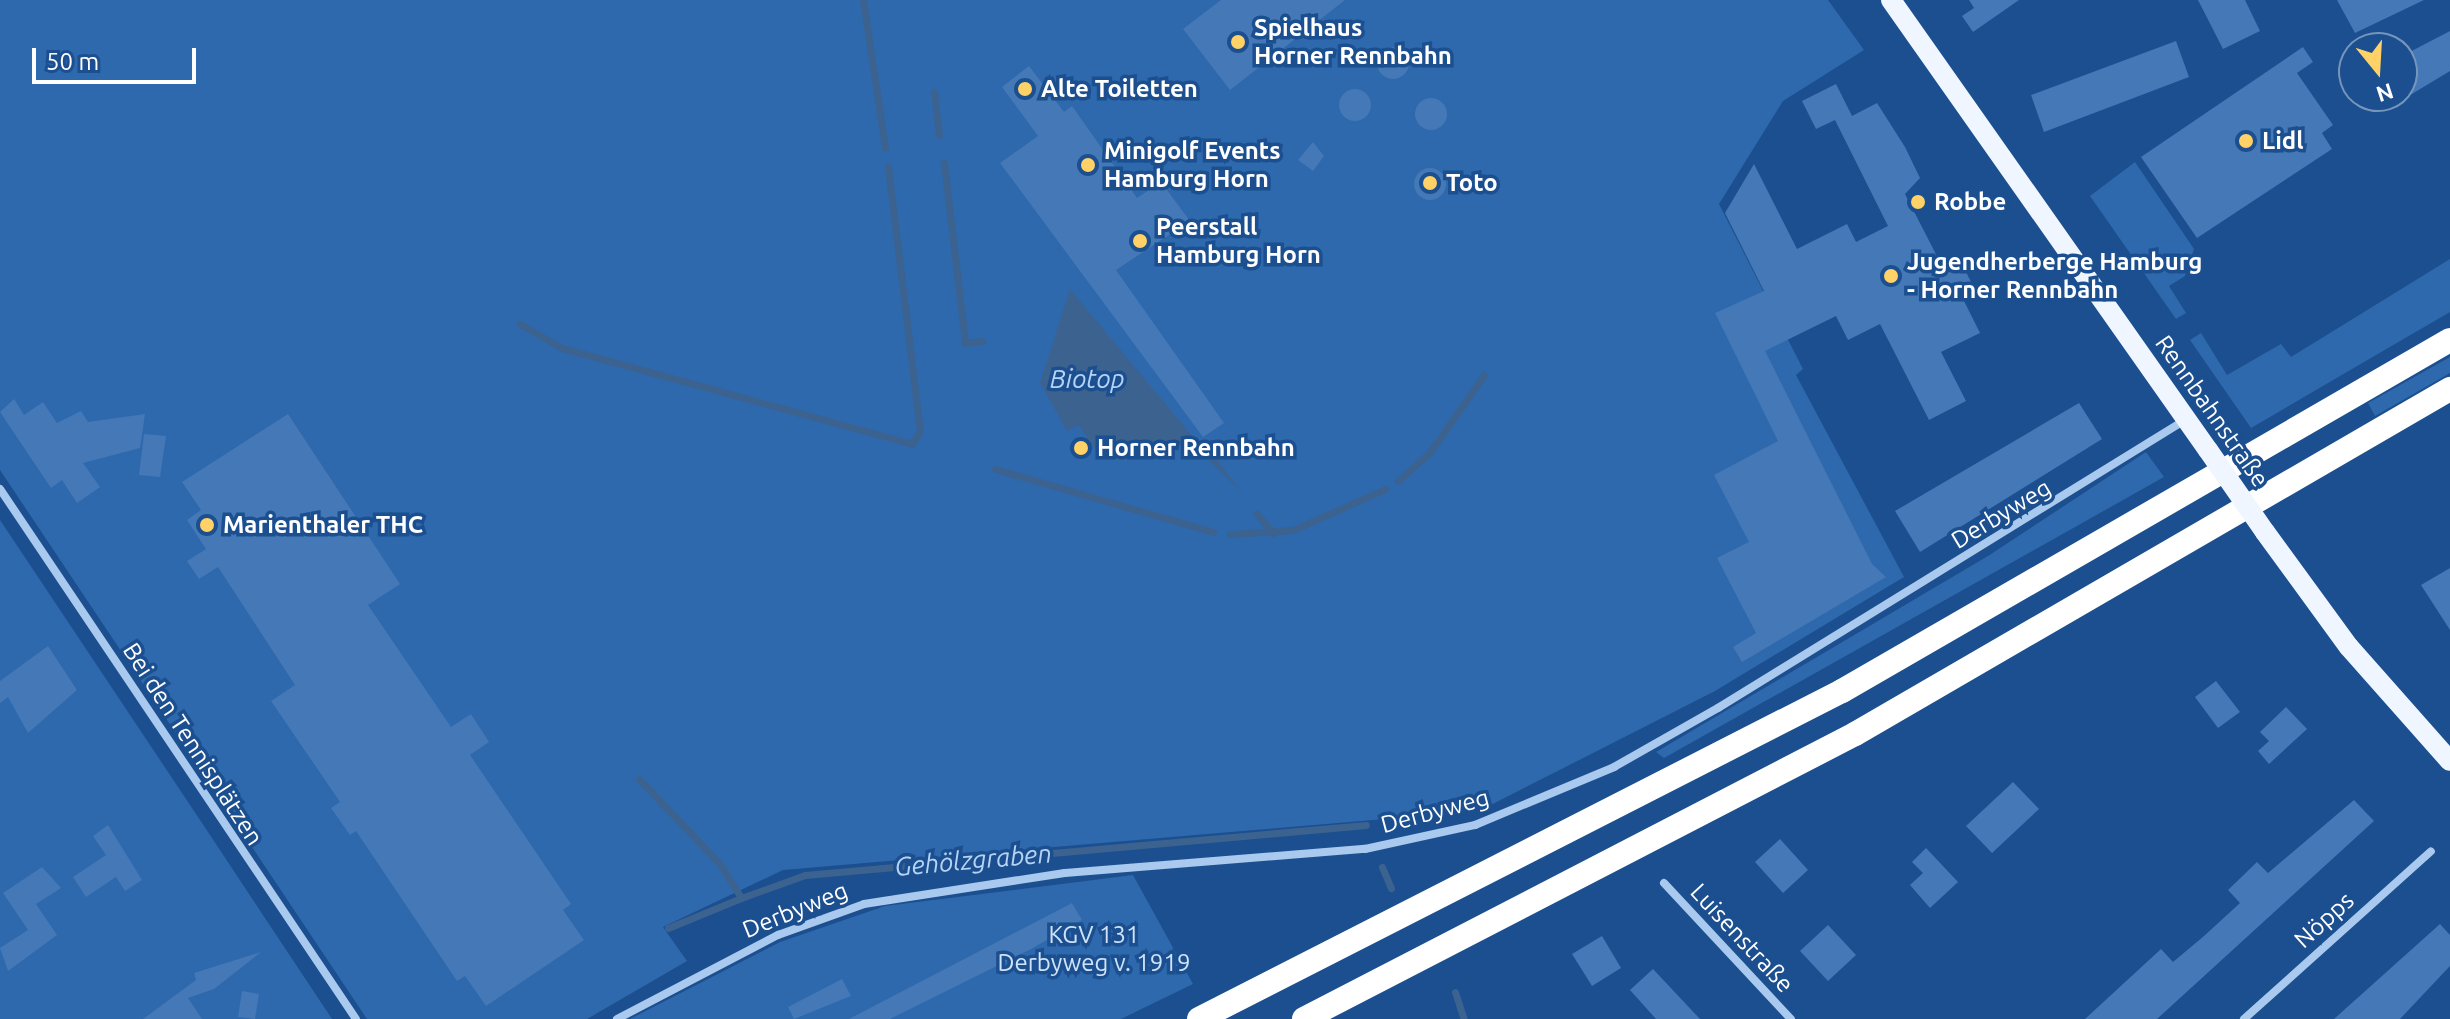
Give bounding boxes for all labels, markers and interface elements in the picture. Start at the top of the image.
place label: Spielhaus Horner Rennbahn [1254,14,1452,70]
scale bar [36,32,200,82]
north arrow [2338,32,2418,112]
marker: Spielhaus Horner Rennbahn [1229,33,1247,51]
text: 50 m [46,48,99,75]
place label: Alte Toiletten [1041,75,1198,103]
text: N [2373,79,2397,108]
marker: Alte Toiletten [1016,80,1034,98]
place label: Lidl [2262,127,2304,155]
marker: Lidl [2237,132,2255,150]
place label: Minigolf Events Hamburg Horn [1104,137,1280,193]
marker: Minigolf Events Hamburg Horn [1079,156,1097,174]
place label: Toto [1446,169,1498,197]
marker: Toto [1421,174,1439,192]
place label: Robbe [1934,188,2006,216]
marker: Robbe [1909,193,1927,211]
place label: Peerstall Hamburg Horn [1156,213,1321,269]
marker: Peerstall Hamburg Horn [1131,232,1149,250]
place label: Jugendherberge Hamburg - Horner Rennbahn [1907,248,2202,304]
marker: Jugendherberge Hamburg - Horner Rennbahn [1882,267,1900,285]
street label: Rennbahnstraße [2149,330,2275,492]
water label: Biotop [1050,363,1124,395]
place label: Horner Rennbahn [1097,434,1295,462]
marker: Horner Rennbahn [1072,439,1090,457]
street label: Derbyweg [1946,473,2056,555]
place label: Marienthaler THC [223,511,423,539]
marker: Marienthaler THC [198,516,216,534]
street label: Bei den Tennisplätzen [117,637,269,851]
street label: Derbyweg [1378,783,1492,839]
water label: Gehölzgraben [893,838,1053,882]
street label: Derbyweg [738,876,852,944]
street label: Luisenstraße [1684,878,1800,998]
street label: Nöpps [2288,886,2360,954]
park label: KGV 131 Derbyweg v. 1919 [998,921,1190,977]

